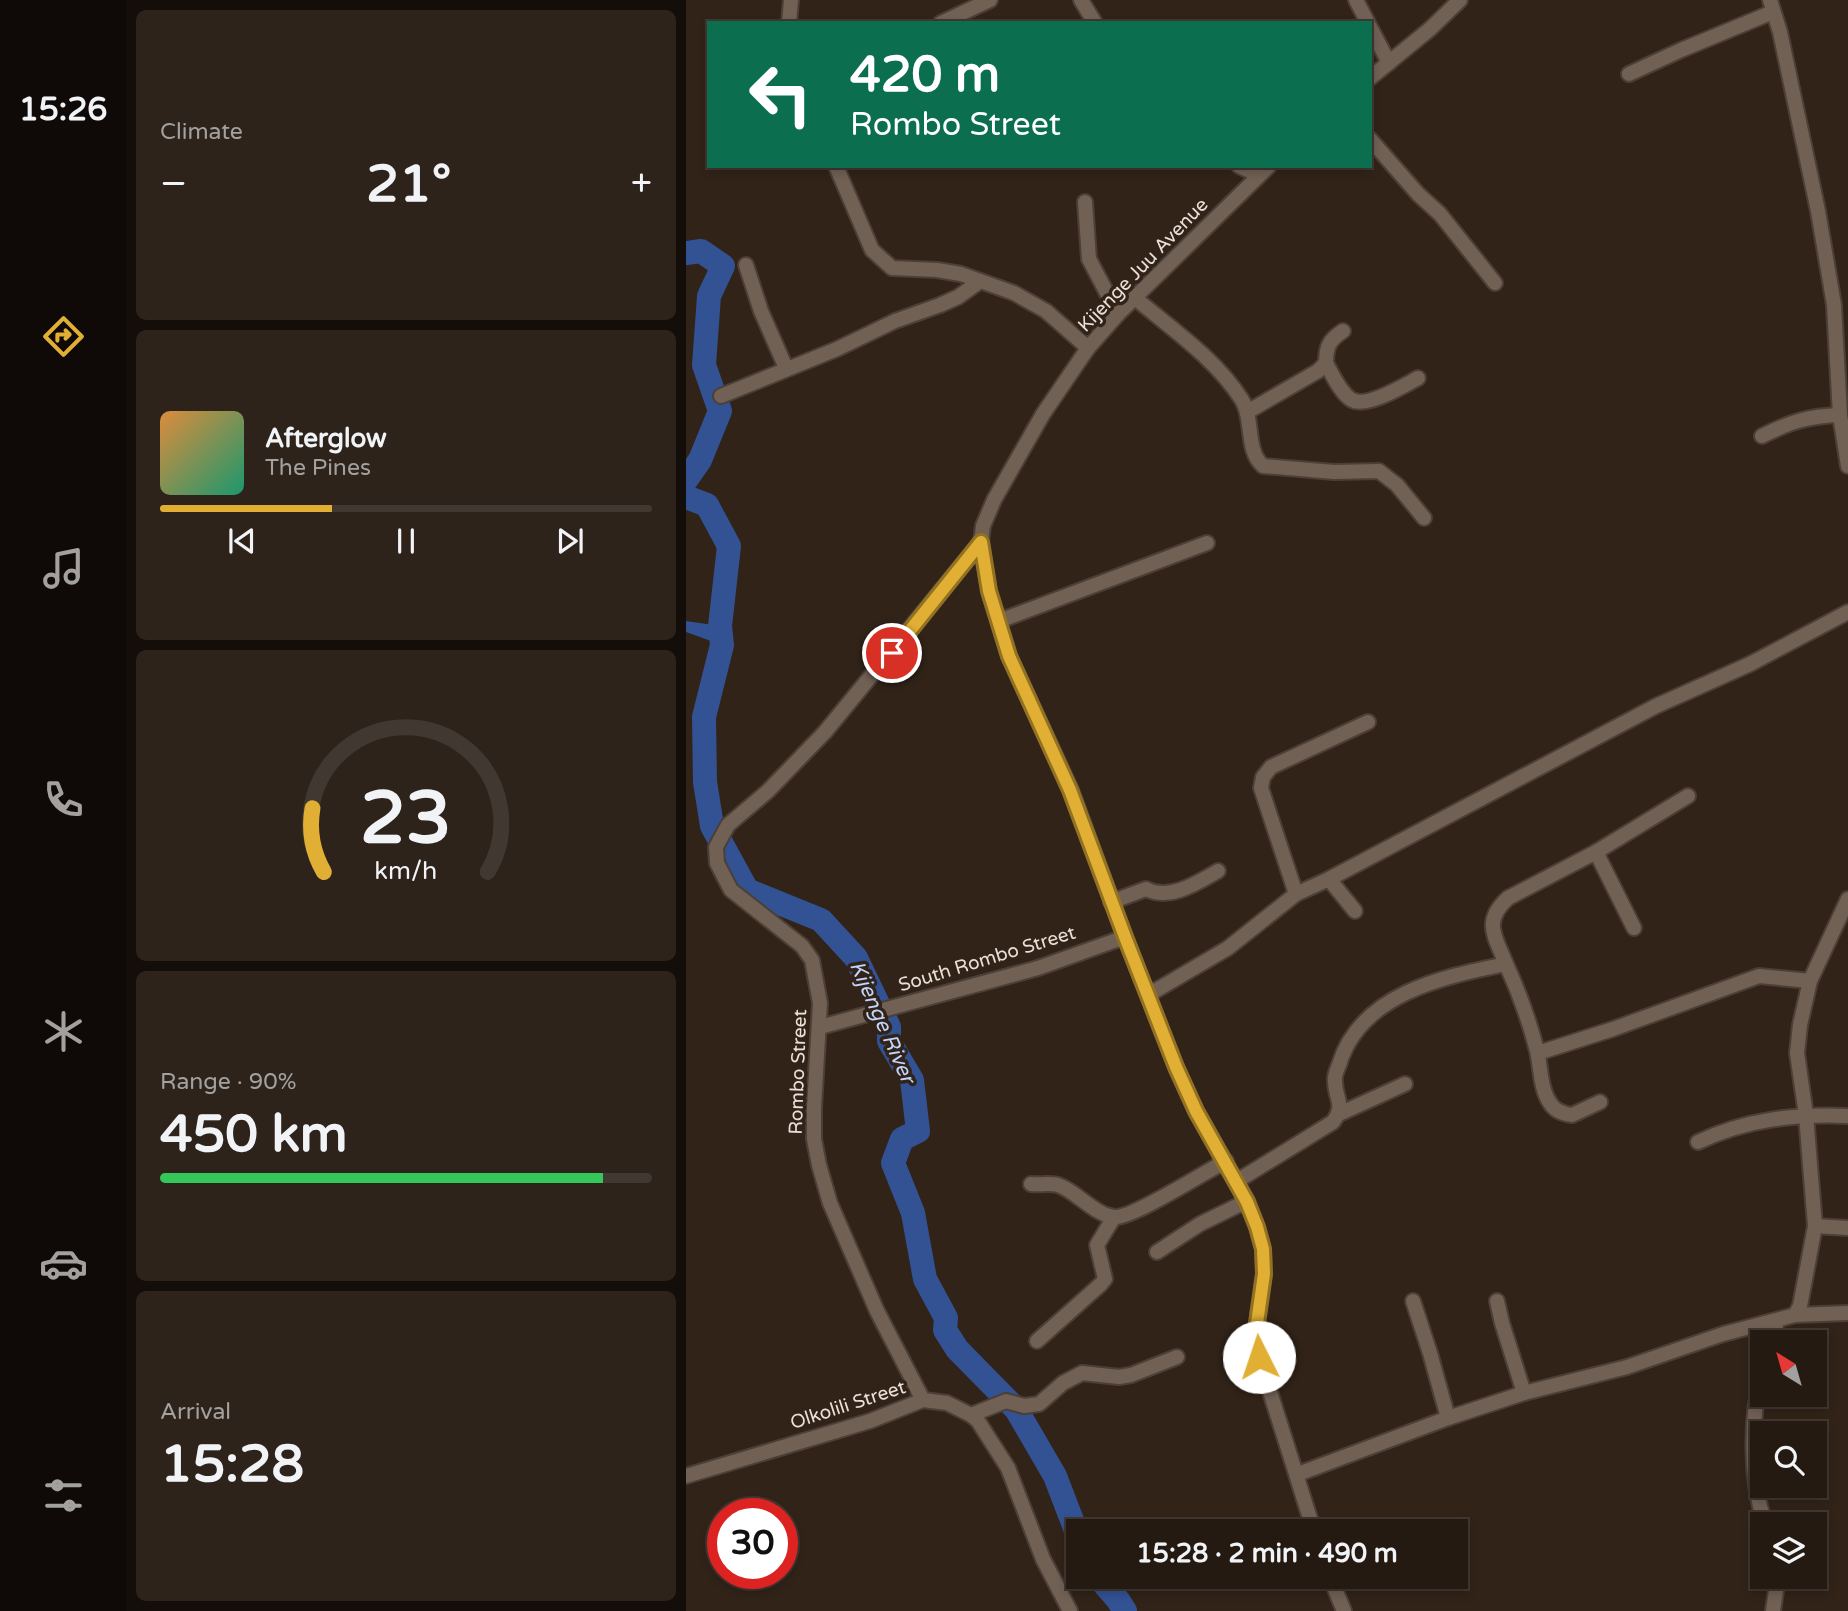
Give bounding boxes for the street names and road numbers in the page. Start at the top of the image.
street label: Kijenge Juu Avenue [1074,194,1212,336]
street label: South Rombo Street [896,922,1078,996]
street label: Rombo Street [785,1009,811,1135]
street label: Olkolili Street [788,1376,908,1434]

